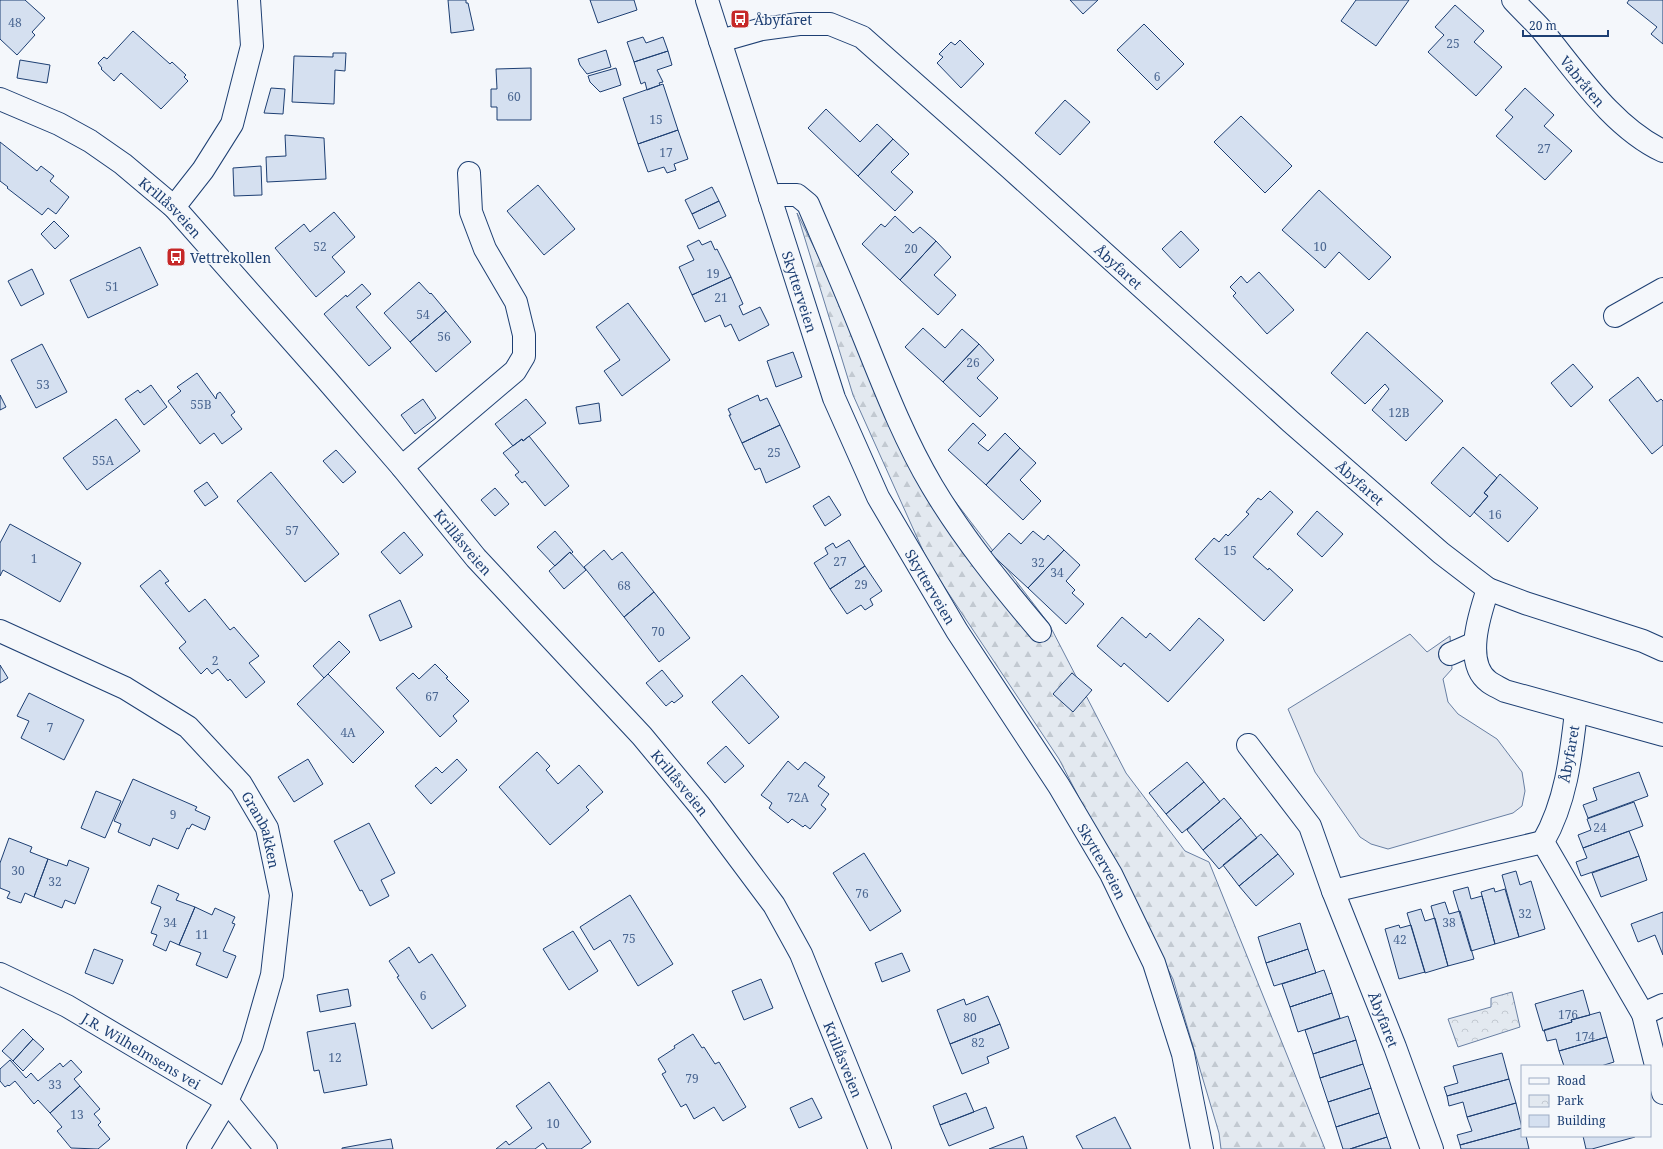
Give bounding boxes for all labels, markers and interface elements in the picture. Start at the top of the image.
bus stop icon: Åbyfaret [729,8,751,30]
place label: Åbyfaret [754,10,812,29]
scale bar [1523,12,1608,38]
house number: 48 [8,14,22,31]
text: 20 m [1529,17,1557,34]
house number: 25 [1446,35,1460,52]
street label: Vabråten [1556,51,1610,110]
house number: 6 [1154,68,1161,85]
house number: 60 [507,88,521,105]
house number: 15 [649,111,663,128]
house number: 27 [1537,140,1551,157]
house number: 17 [659,144,673,161]
street label: Krillåsveien [135,172,206,242]
house number: 52 [313,238,327,255]
house number: 10 [1313,238,1327,255]
house number: 20 [904,240,918,257]
street label: Åbyfaret [1091,240,1147,293]
bus stop icon: Vettrekollen [165,246,187,268]
place label: Vettrekollen [190,248,271,267]
street label: Skytterveien [778,248,822,335]
house number: 19 [706,265,720,282]
house number: 51 [105,278,119,295]
house number: 21 [714,289,728,306]
house number: 54 [416,306,430,323]
house number: 56 [437,328,451,345]
house number: 26 [966,354,980,371]
house number: 53 [36,376,50,393]
house number: 55B [190,396,212,413]
house number: 12B [1388,404,1410,421]
house number: 25 [767,444,781,461]
house number: 55A [92,452,114,469]
street label: Åbyfaret [1332,456,1389,509]
street label: Krillåsveien [430,505,496,579]
house number: 16 [1488,506,1502,523]
house number: 57 [285,522,299,539]
house number: 15 [1223,542,1237,559]
street label: Skytterveien [901,545,960,628]
house number: 1 [31,550,37,567]
house number: 27 [833,553,847,570]
house number: 32 [1031,554,1045,571]
house number: 34 [1050,564,1064,581]
house number: 29 [854,576,868,593]
house number: 68 [617,577,631,594]
house number: 70 [651,623,665,640]
house number: 2 [212,652,218,669]
house number: 67 [425,688,439,705]
house number: 7 [47,719,54,736]
house number: 4A [340,724,356,741]
street label: Åbyfaret [1555,724,1583,784]
street label: Krillåsveien [647,745,713,819]
street label: Granbakken [238,787,285,870]
house number: 72A [787,789,809,806]
house number: 9 [170,806,176,823]
house number: 24 [1593,819,1607,836]
street label: Skytterveien [1074,820,1131,902]
house number: 30 [11,862,25,879]
house number: 32 [48,873,62,890]
house number: 76 [855,885,869,902]
house number: 32 [1518,905,1532,922]
house number: 34 [163,914,177,931]
house number: 38 [1442,914,1456,931]
house number: 11 [195,926,209,943]
house number: 75 [622,930,636,947]
house number: 42 [1393,931,1407,948]
house number: 6 [420,987,427,1004]
street label: Åbyfaret [1364,989,1404,1050]
house number: 176 [1558,1006,1578,1023]
street label: J.R. Wilhelmsens vei [78,1007,205,1093]
house number: 80 [963,1009,977,1026]
street label: Krillåsveien [820,1019,868,1100]
house number: 174 [1575,1028,1595,1045]
house number: 82 [971,1034,985,1051]
house number: 12 [328,1049,342,1066]
legend [1521,1065,1651,1137]
house number: 79 [685,1070,699,1087]
text: Road [1557,1072,1587,1089]
house number: 33 [48,1076,62,1093]
text: Park [1557,1092,1585,1109]
house number: 13 [70,1106,84,1123]
text: Building [1557,1112,1606,1129]
house number: 10 [546,1115,560,1132]

